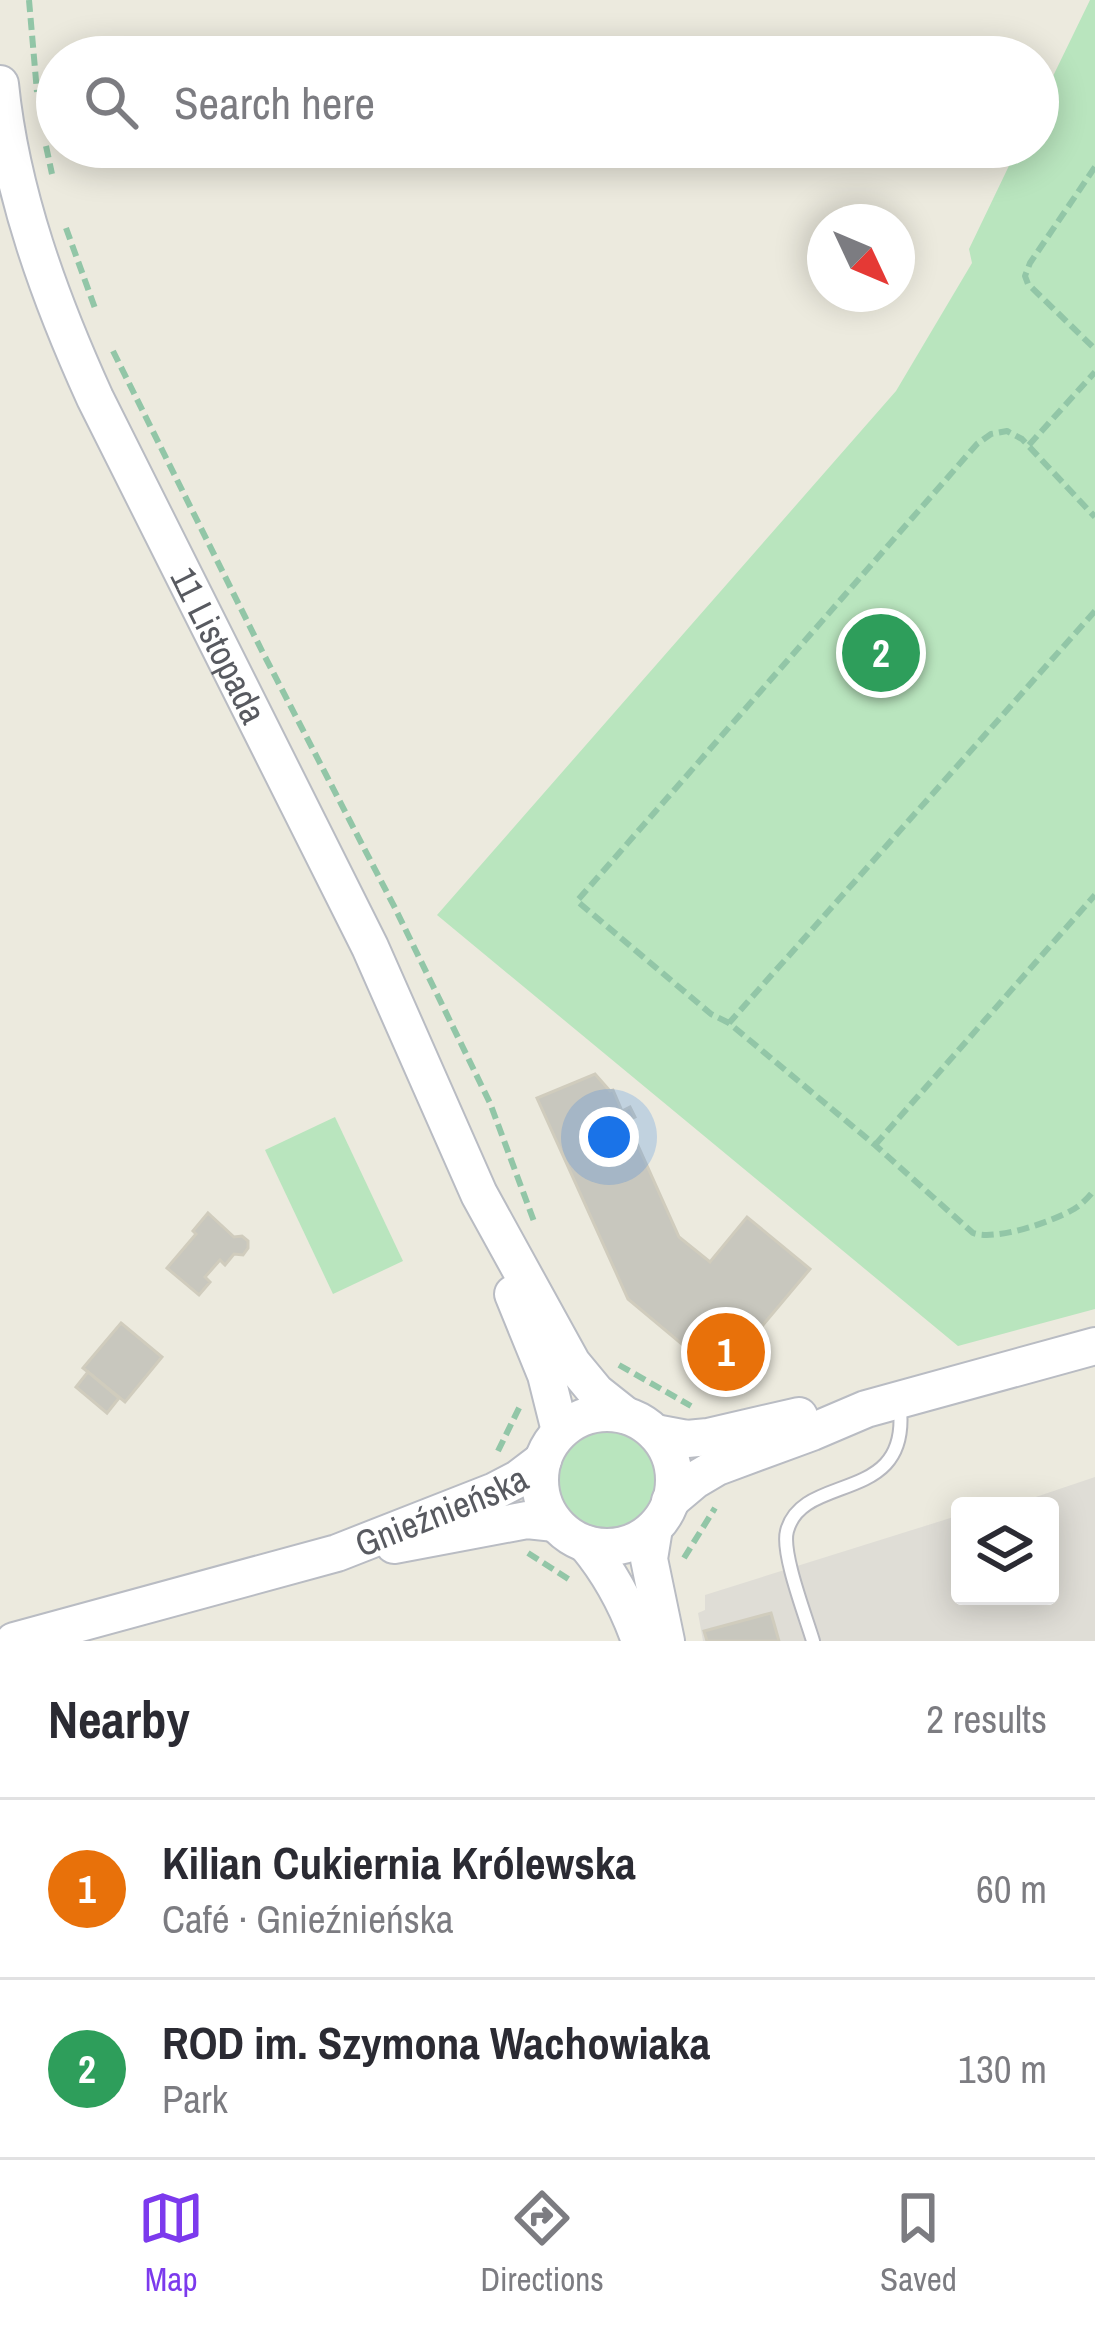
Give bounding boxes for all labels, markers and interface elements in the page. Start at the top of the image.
search box [36,36,1059,168]
icon: search [78,69,144,135]
text: Search here [174,72,375,133]
north arrow [807,204,915,312]
street label: 11 Listopada [160,559,278,731]
pin: 2 [842,608,920,698]
your location [579,1107,639,1167]
pin: 1 [687,1307,765,1397]
street label: Gnieźnieńska [348,1454,536,1568]
map controls [951,1497,1059,1605]
button: layers [951,1497,1059,1605]
text: Nearby [48,1685,190,1754]
text: 2 results [926,1693,1047,1745]
text: Kilian Cukiernia Królewska [162,1832,636,1893]
text: 1 [78,1863,96,1915]
text: 60 m [976,1863,1047,1915]
text: Café · Gnieźnieńska [162,1893,454,1945]
text: ROD im. Szymona Wachowiaka [162,2012,710,2073]
text: 2 [78,2043,96,2095]
text: 130 m [958,2043,1047,2095]
text: Park [162,2073,228,2125]
tab: Map [138,2185,204,2301]
tab: Directions [480,2185,604,2301]
tab: Saved [880,2185,957,2301]

